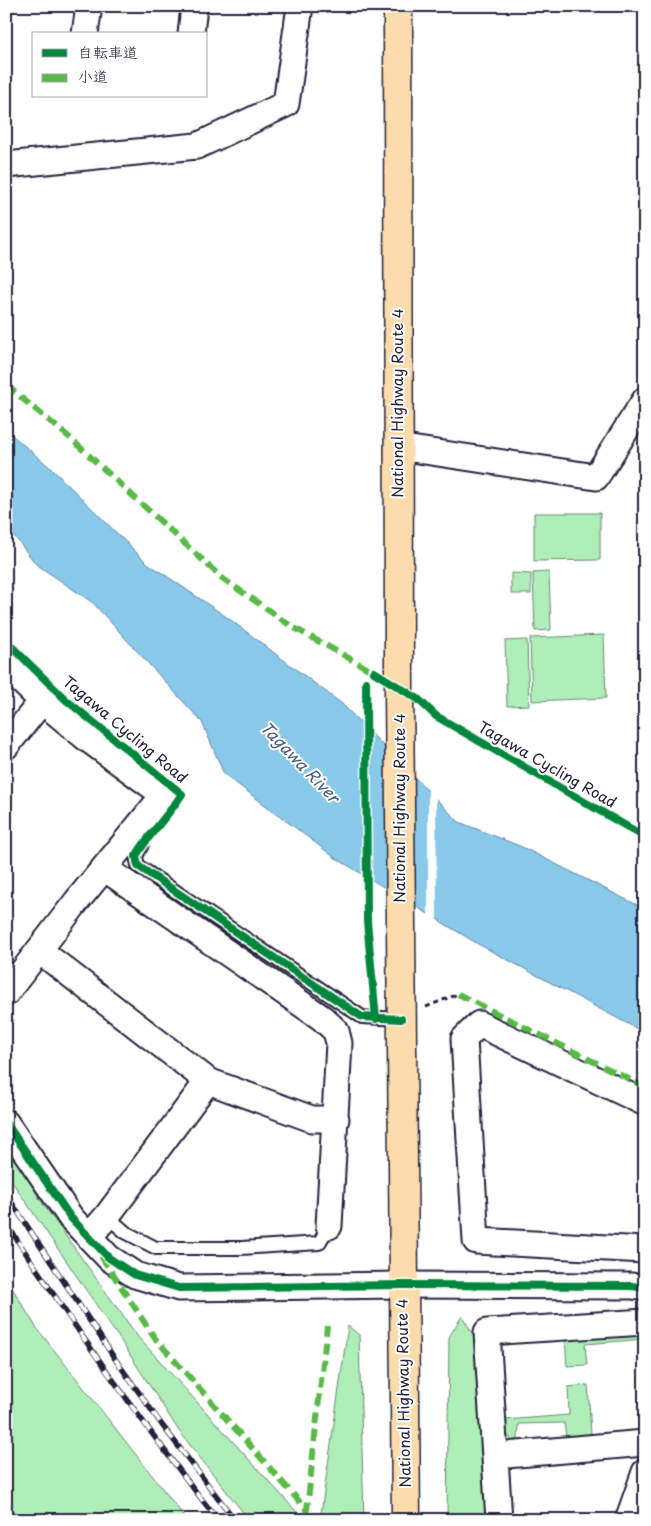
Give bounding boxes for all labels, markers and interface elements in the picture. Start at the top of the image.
legend [32,32,208,98]
text: 自転車道 [78,40,138,63]
text: 小道 [78,64,108,87]
street label: National Highway Route 4 [385,308,408,498]
street label: Tagawa Cycling Road [59,670,193,788]
street label: National Highway Route 4 [387,713,410,903]
water label: Tagawa River [256,715,348,809]
street label: Tagawa Cycling Road [474,715,621,813]
street label: National Highway Route 4 [389,1298,416,1488]

